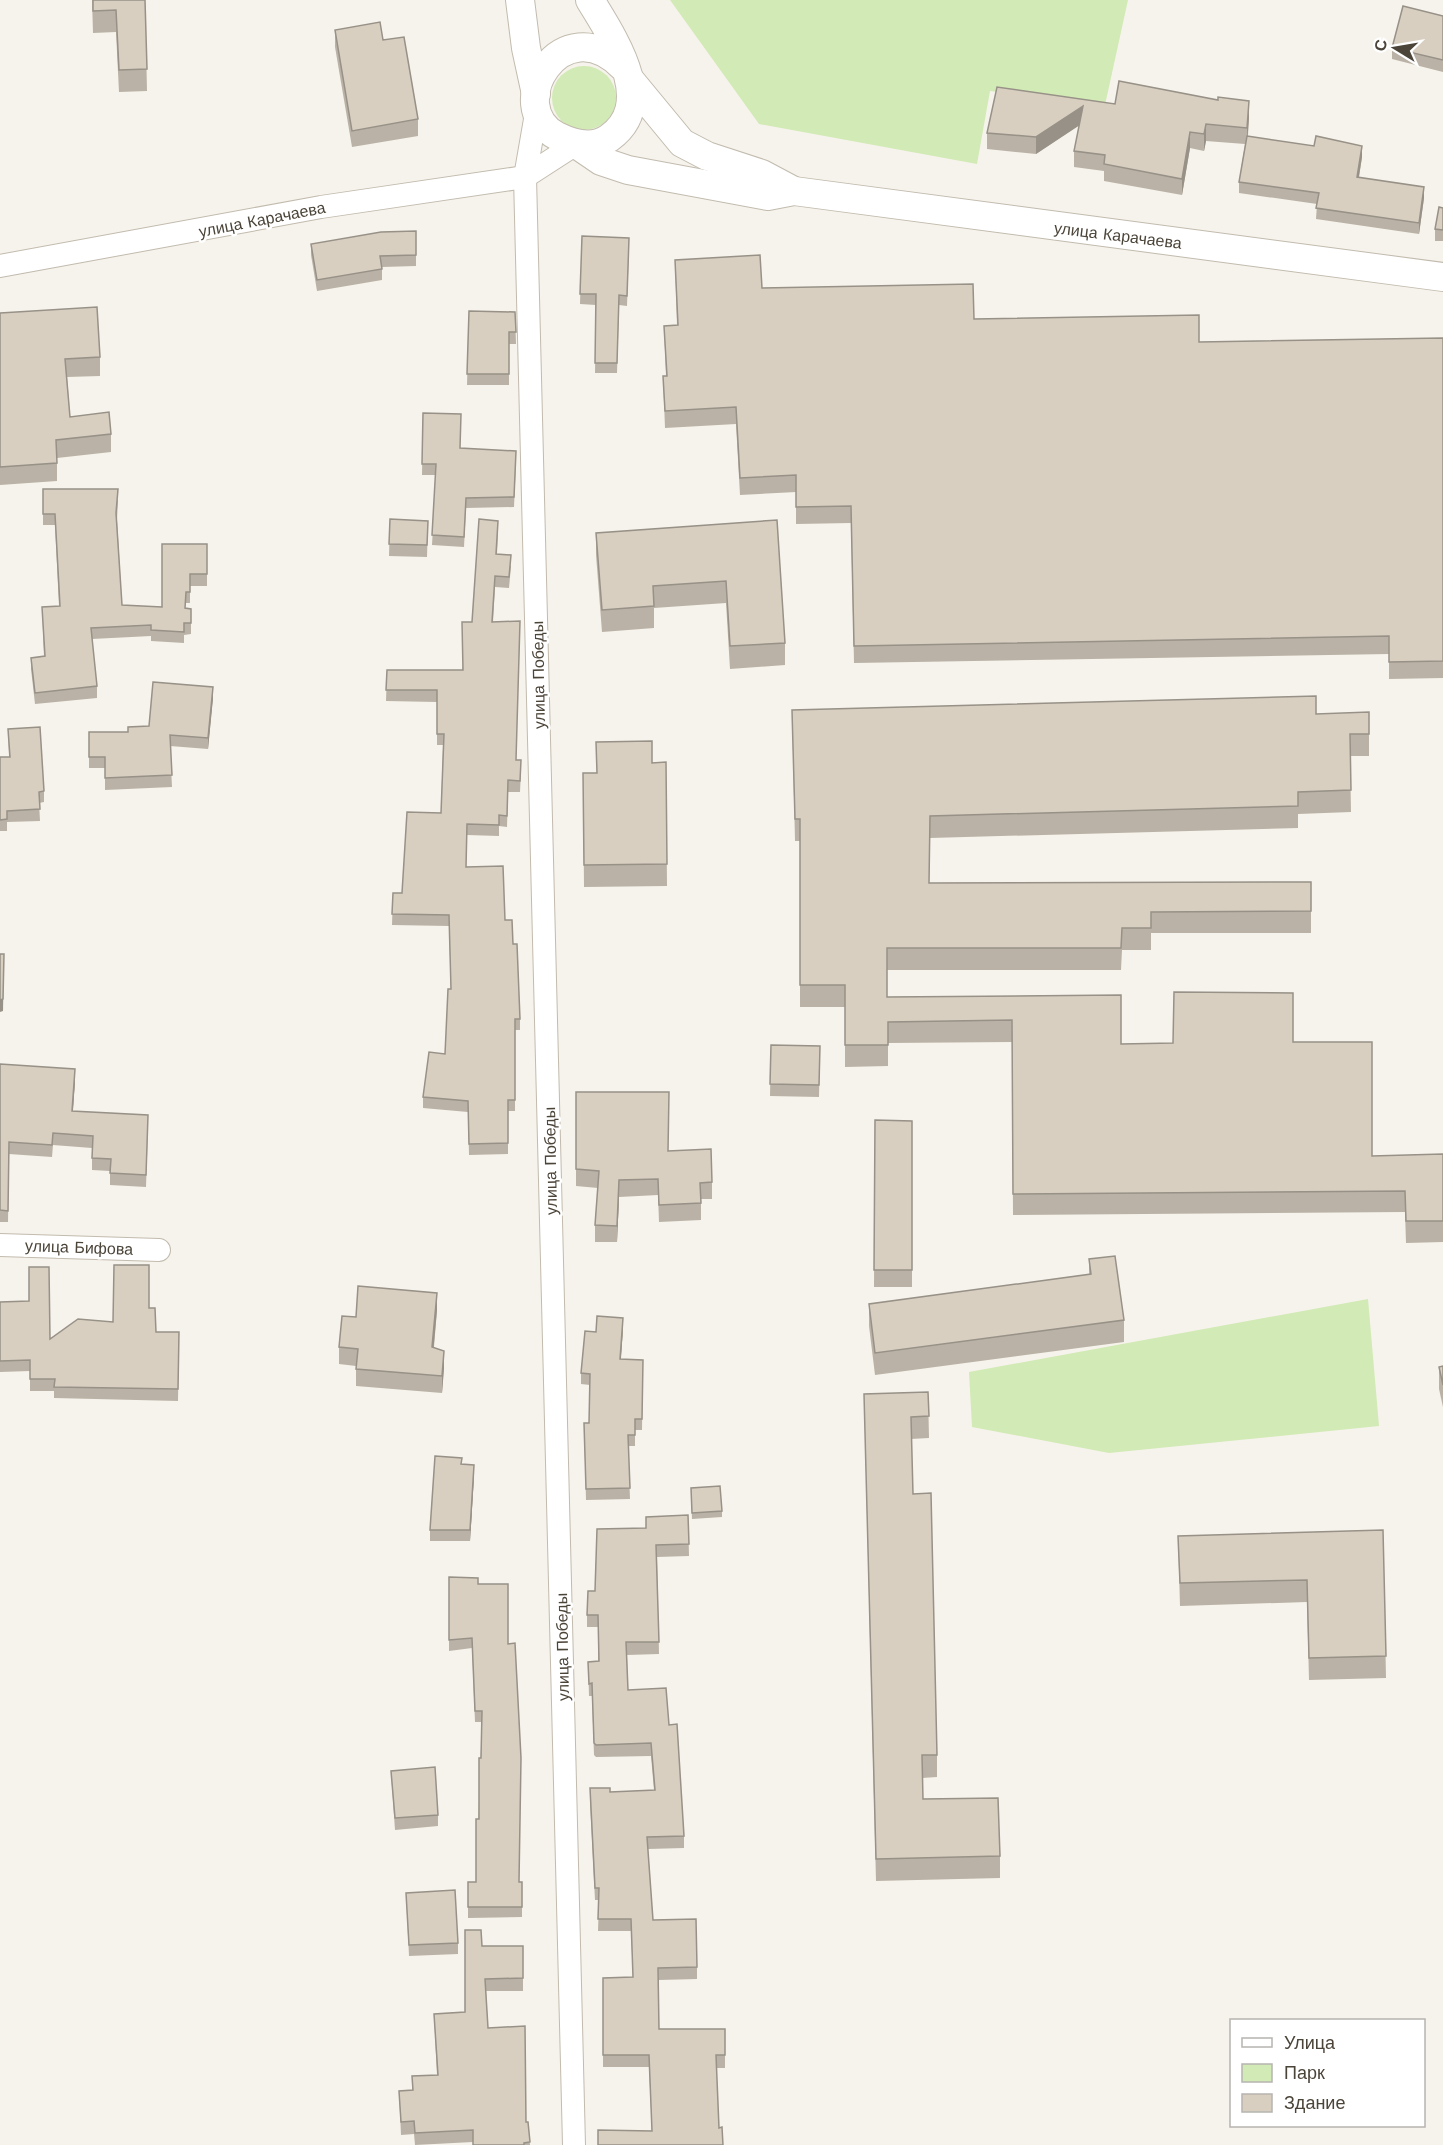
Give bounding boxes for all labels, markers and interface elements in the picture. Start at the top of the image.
north arrow [1365,18,1425,78]
text: С [1370,37,1391,53]
street label: улица Карачаева [197,198,327,241]
street label: улица Карачаева [1053,218,1183,253]
street label: улица Победы [528,621,549,729]
street label: улица Победы [540,1107,561,1215]
street label: улица Бифова [25,1236,133,1259]
street label: улица Победы [552,1593,573,1701]
legend [1230,2019,1425,2127]
text: Улица [1284,2032,1336,2053]
text: Парк [1284,2062,1325,2083]
text: Здание [1284,2092,1345,2113]

